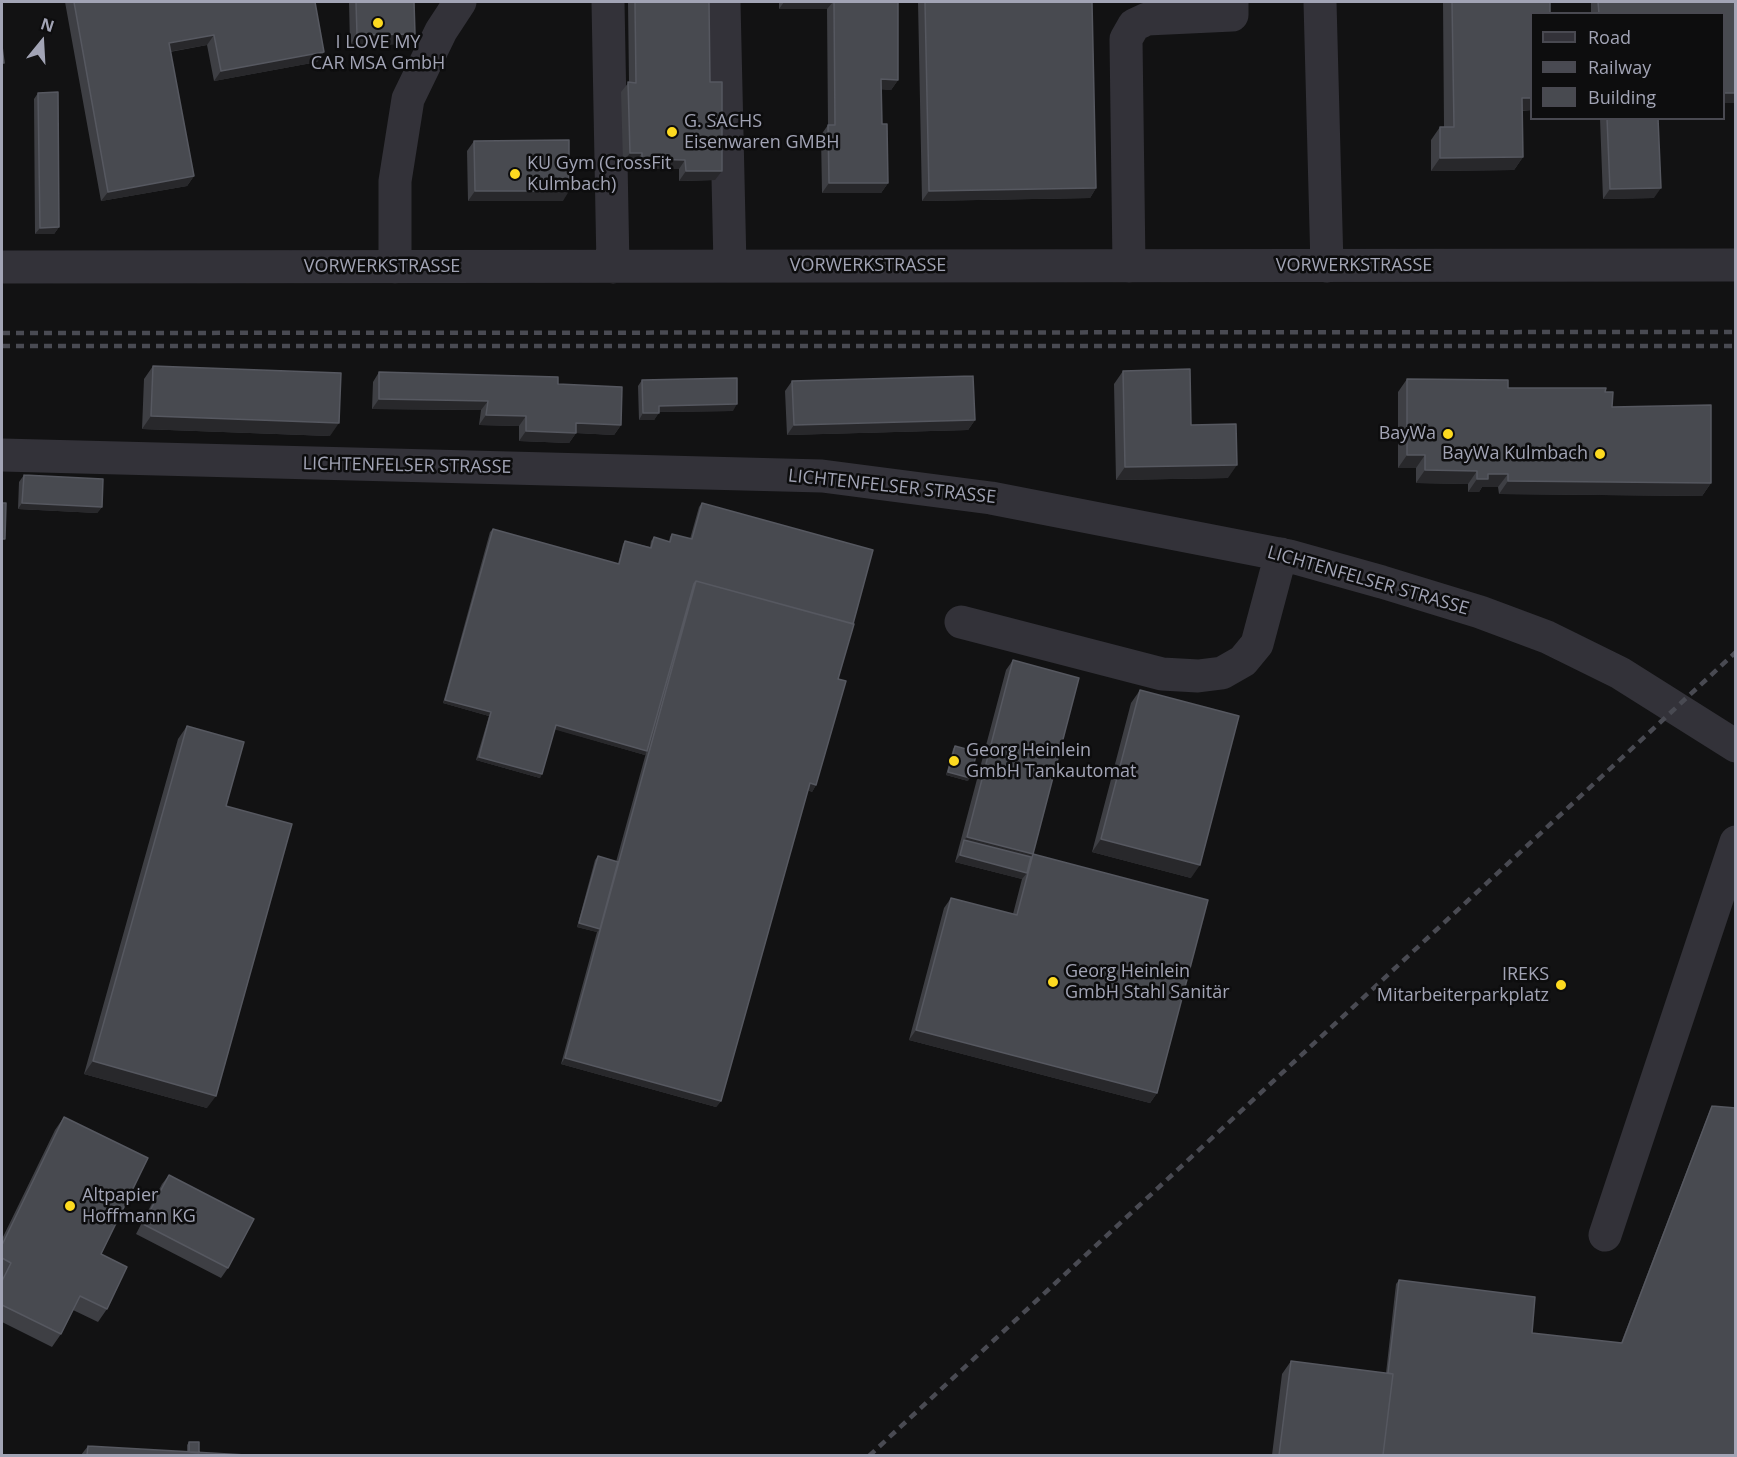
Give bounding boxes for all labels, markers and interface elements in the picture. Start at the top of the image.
north arrow [12,12,72,72]
text: N [38,12,57,37]
legend [1530,12,1725,120]
marker: I LOVE MY CAR MSA GmbH [371,16,385,30]
text: Road [1588,25,1631,49]
place label: I LOVE MY CAR MSA GmbH [311,32,445,74]
text: Railway [1588,55,1651,79]
text: Building [1588,85,1656,109]
place label: G. SACHS Eisenwaren GMBH [684,111,840,154]
marker: G. SACHS Eisenwaren GMBH [665,125,679,139]
place label: KU Gym (CrossFit Kulmbach) [527,153,672,195]
marker: KU Gym (CrossFit Kulmbach) [508,167,522,181]
street label: VORWERKSTRASSE [790,255,946,277]
street label: VORWERKSTRASSE [1276,255,1432,277]
street label: VORWERKSTRASSE [304,256,460,278]
place label: BayWa [1379,423,1436,445]
marker: BayWa [1441,427,1455,441]
place label: BayWa Kulmbach [1442,443,1588,465]
marker: BayWa Kulmbach [1593,447,1607,461]
street label: LICHTENFELSER STRASSE [302,453,512,479]
street label: LICHTENFELSER STRASSE [787,465,997,509]
street label: LICHTENFELSER STRASSE [1265,542,1471,620]
place label: Georg Heinlein GmbH Tankautomat [966,740,1136,783]
marker: Georg Heinlein GmbH Tankautomat [947,754,961,768]
place label: Georg Heinlein GmbH Stahl Sanitär [1065,961,1229,1004]
place label: IREKS Mitarbeiterparkplatz [1377,964,1549,1006]
marker: Georg Heinlein GmbH Stahl Sanitär [1046,975,1060,989]
marker: IREKS Mitarbeiterparkplatz [1554,978,1568,992]
place label: Altpapier Hoffmann KG [82,1185,196,1228]
marker: Altpapier Hoffmann KG [63,1199,77,1213]

